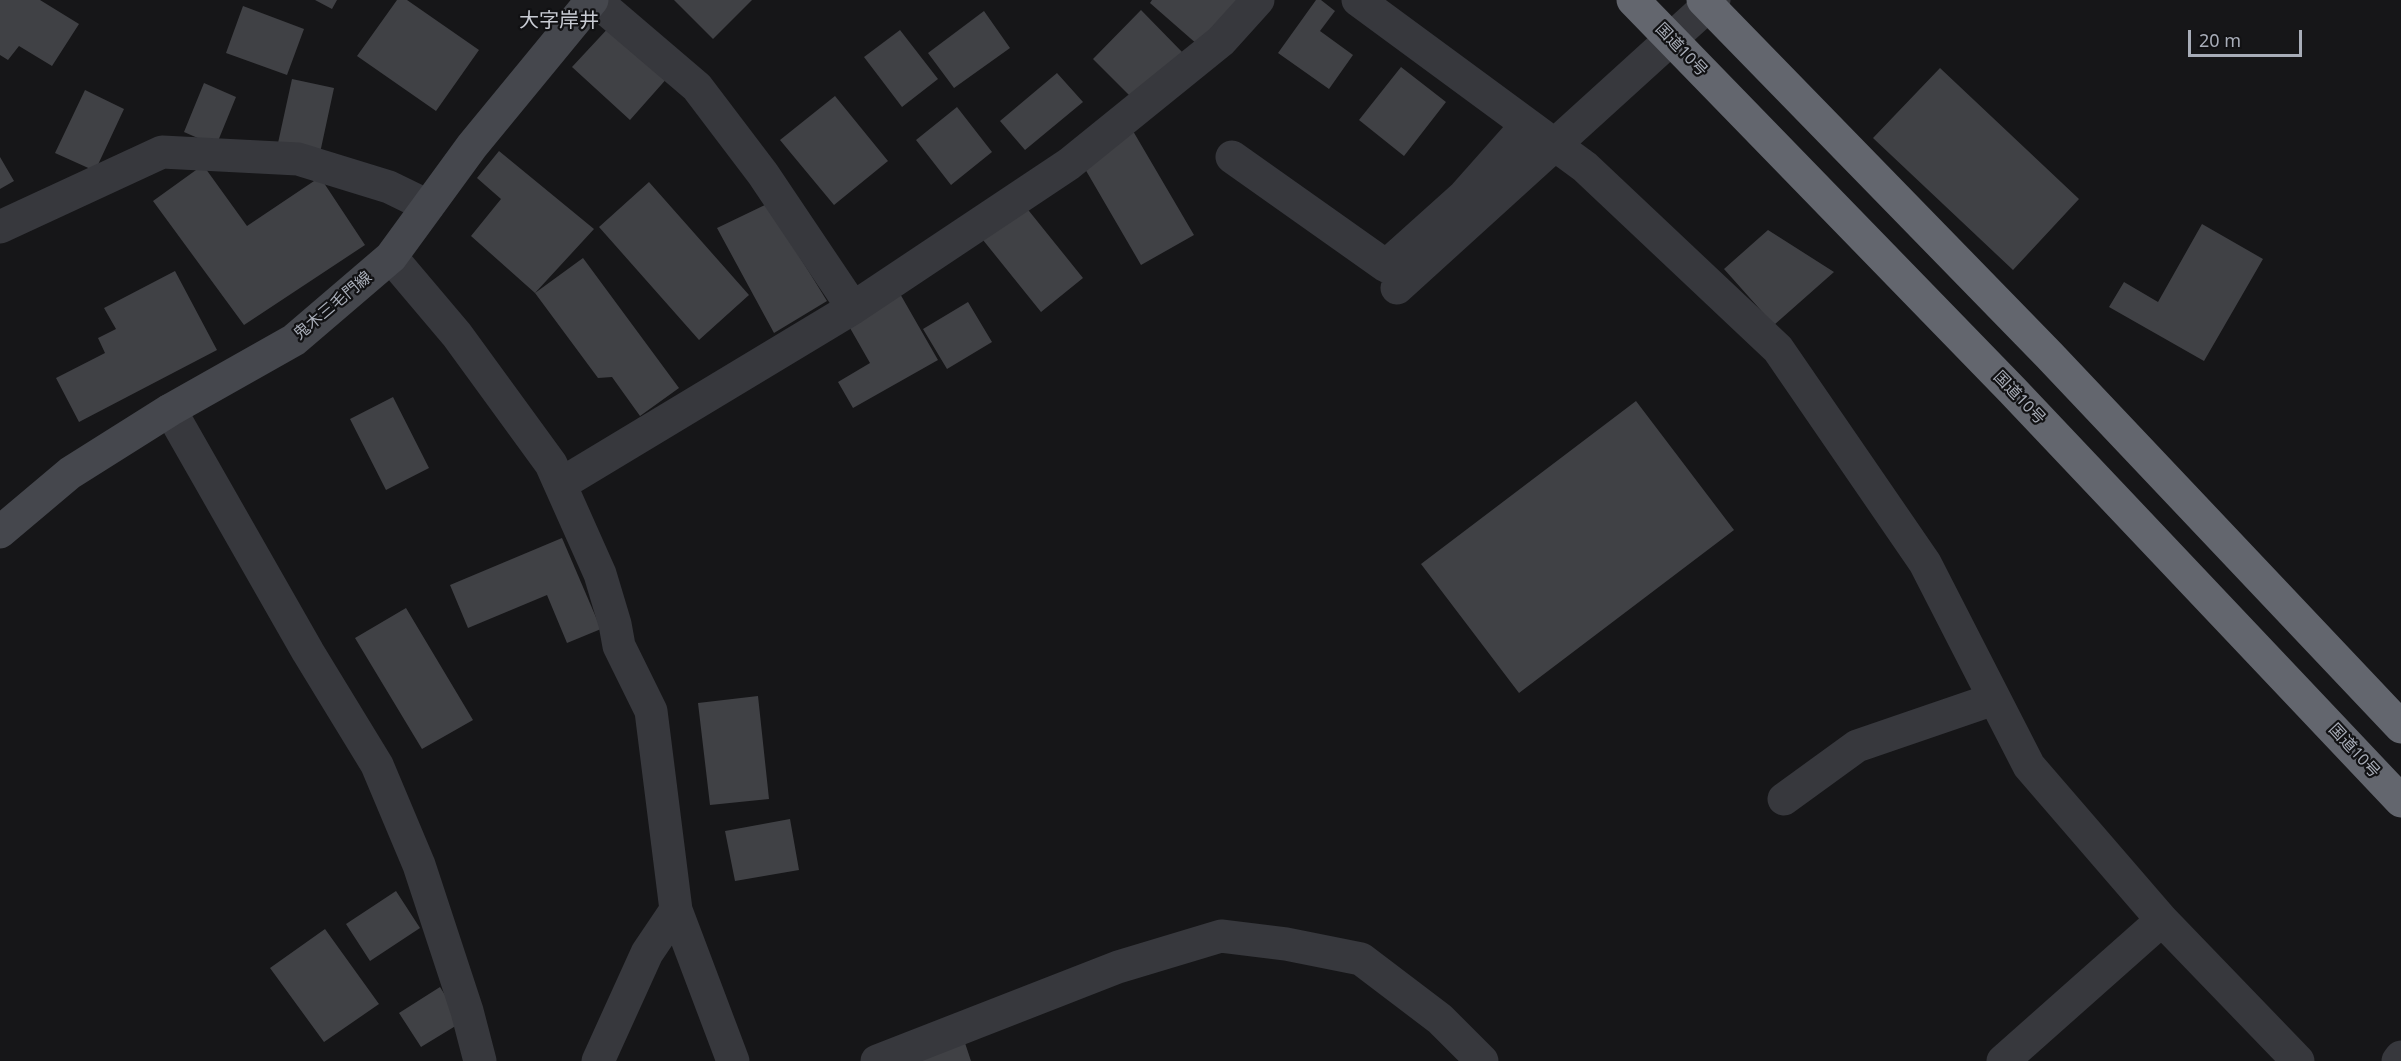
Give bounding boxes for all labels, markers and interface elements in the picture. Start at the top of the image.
district label: 大字岸井 [519,9,599,33]
scale bar [2191,18,2305,56]
street label: 国道10号 [1651,19,1711,81]
text: 20 m [2199,28,2241,52]
street label: 鬼木三毛門線 [290,268,376,344]
street label: 国道10号 [1989,367,2049,429]
street label: 国道10号 [2324,720,2384,782]

